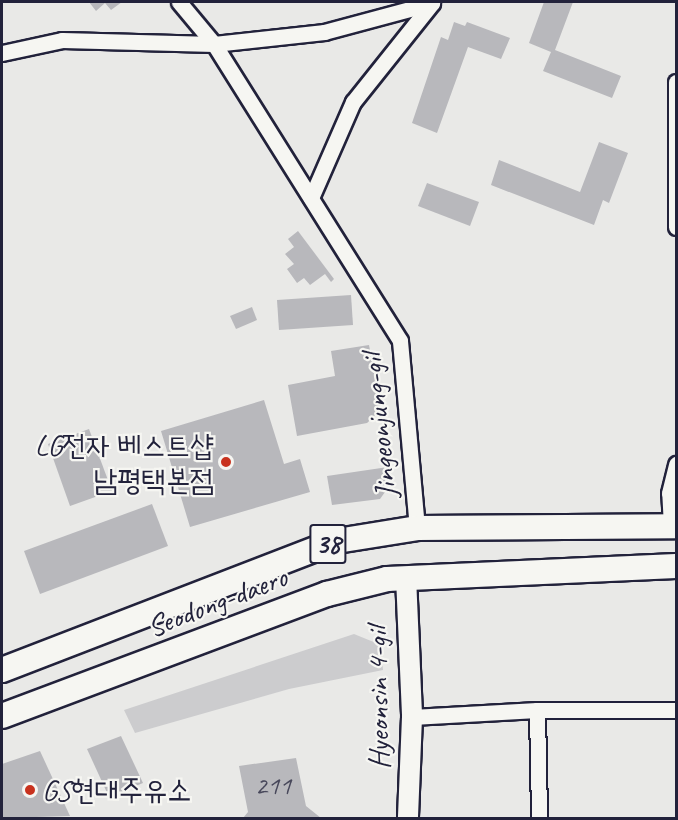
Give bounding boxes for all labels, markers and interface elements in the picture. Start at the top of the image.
street label: Jingeonjung-gil [353,352,405,500]
place label: LG전자 베스트샵 남평택본점 [35,427,214,498]
marker: LG전자 베스트샵 남평택본점 [219,455,233,469]
road number: 38 [308,519,348,569]
street label: Seodong-daero [142,559,292,645]
street label: Hyeonsin 4-gil [359,626,397,770]
house number: 211 [255,770,291,802]
place label: GS현대주유소 [42,772,191,808]
marker: GS현대주유소 [23,783,37,797]

